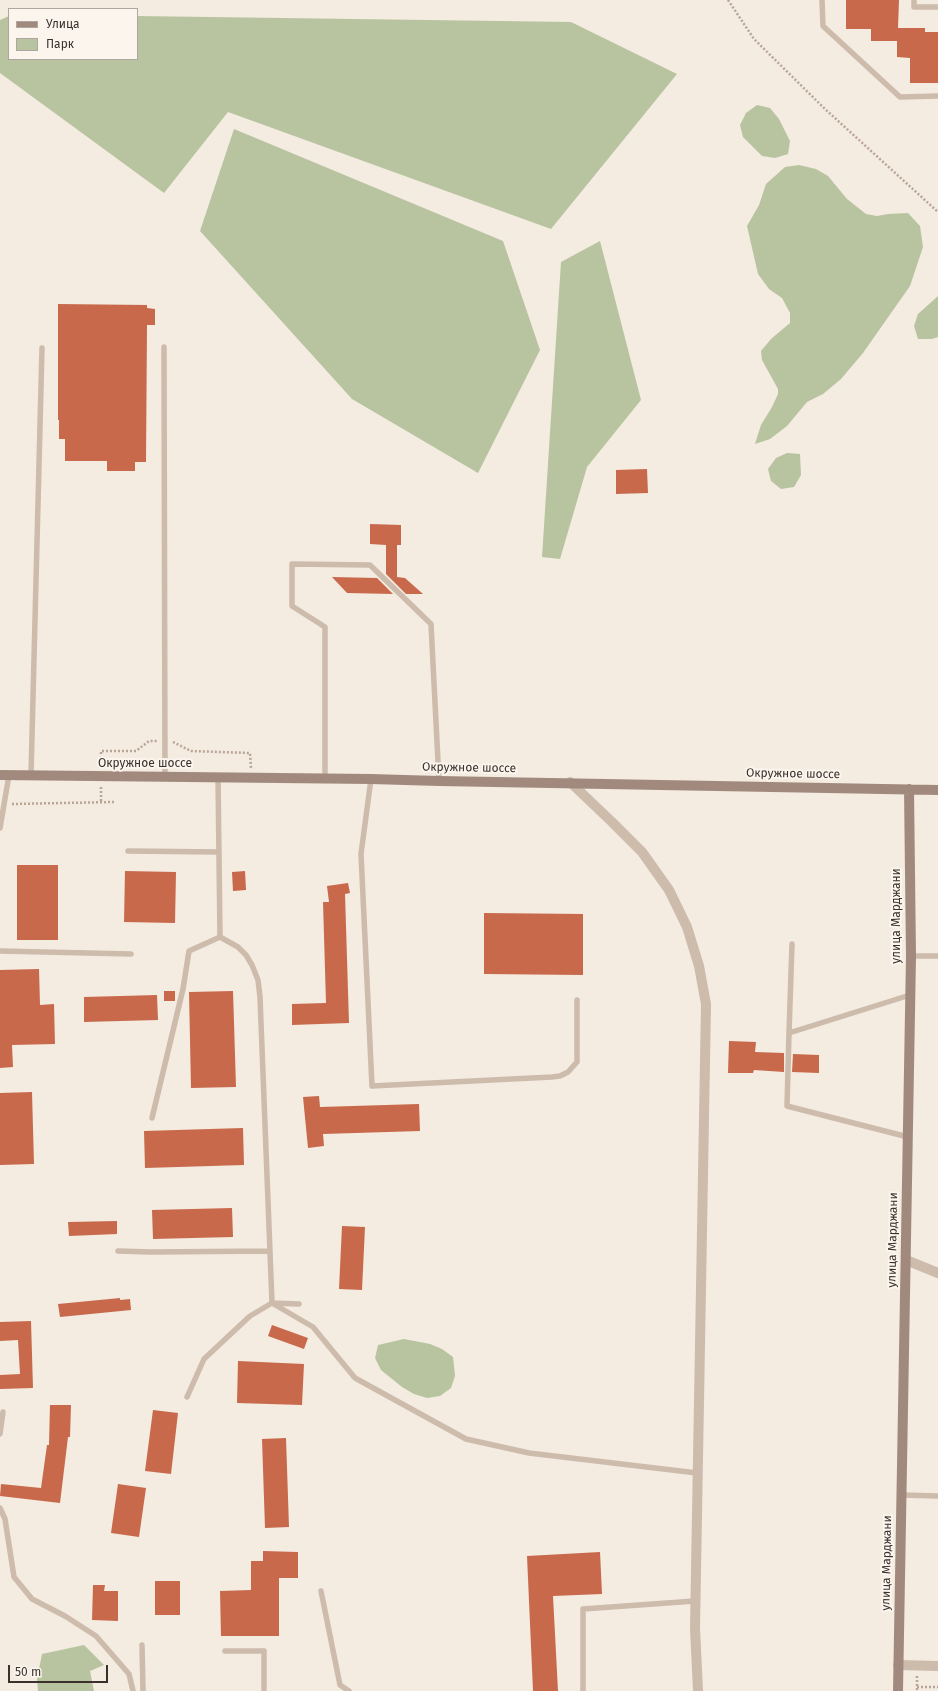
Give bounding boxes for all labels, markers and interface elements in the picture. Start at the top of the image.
legend [8,8,138,60]
text: Улица [46,17,80,31]
text: Парк [46,37,74,51]
street label: Окружное шоссе [98,757,192,771]
street label: Окружное шоссе [422,760,516,776]
street label: Окружное шоссе [746,766,840,782]
street label: улица Марджани [890,868,904,964]
street label: улица Марджани [885,1192,901,1288]
street label: улица Марджани [879,1515,895,1611]
scale bar [10,1657,110,1683]
text: 50 m [15,1665,41,1679]

